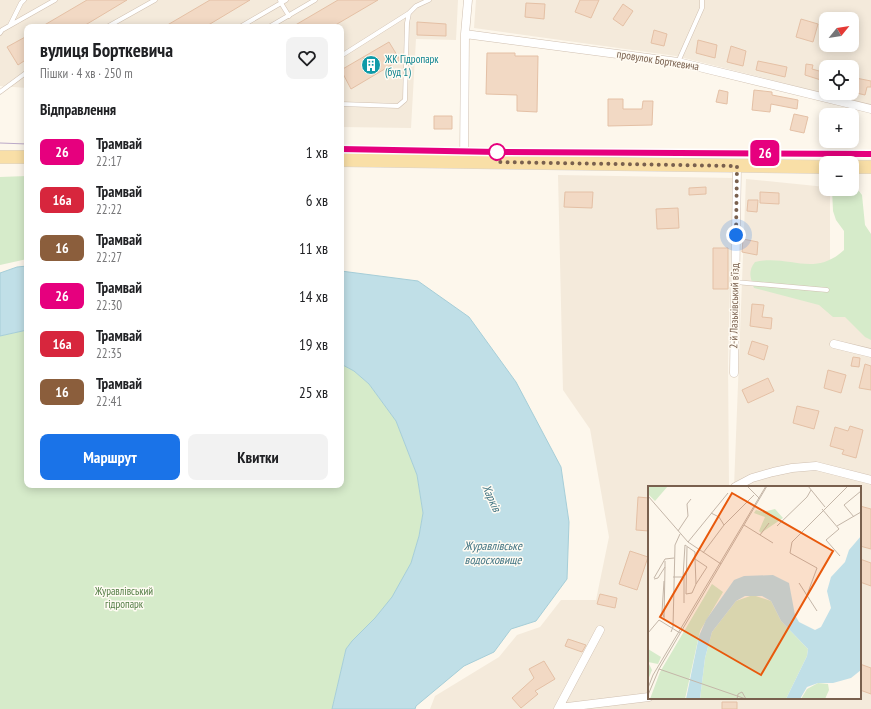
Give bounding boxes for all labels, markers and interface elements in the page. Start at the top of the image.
north arrow [819,12,859,52]
map controls [819,12,859,196]
button: heart [286,37,328,79]
text: вулиця Борткевича [40,38,173,62]
street label: провулок Борткевича [616,47,700,73]
place label: ЖК Гідропарк (буд 1) [384,52,439,79]
building icon: ЖК Гідропарк (буд 1) [360,54,382,76]
button: locate [819,60,859,100]
text: Пішки · 4 хв · 250 m [40,65,133,82]
text: Відправлення [40,100,116,119]
button: + [819,108,859,148]
text: Трамвай [96,134,142,153]
line badge: 26 [747,140,783,166]
text: 26 [55,143,69,161]
text: 1 хв [306,143,328,162]
unlabelled marker [488,143,506,161]
text: 26 [758,144,772,162]
text: 22:17 [96,153,122,170]
button: − [819,156,859,196]
text: Трамвай [96,182,142,201]
text: 16a [52,191,72,209]
text: 6 хв [306,191,328,210]
text: 22:22 [96,201,122,218]
your location [726,225,746,245]
text: Трамвай [96,230,142,249]
text: 16 [55,239,69,257]
text: 11 хв [299,239,328,258]
text: 22:27 [96,249,122,266]
street label: 2-й Лазьківський в’їзд [726,263,742,349]
text: Трамвай [96,278,142,297]
text: 26 [55,287,69,305]
text: 14 хв [299,287,328,306]
text: 22:30 [96,297,122,314]
text: Трамвай [96,326,142,345]
text: 16a [52,335,72,353]
text: 19 хв [299,335,328,354]
text: 22:35 [96,345,122,362]
text: Трамвай [96,374,142,393]
text: 16 [55,383,69,401]
text: 25 хв [299,383,328,402]
text: 22:41 [96,393,122,410]
button: Маршрут [40,434,180,480]
button: Квитки [188,434,328,480]
water label: Харків [479,482,505,515]
inset map [648,486,861,699]
water label: Журавлівське водосховище [463,538,523,567]
park label: Журавлівський гідропарк [94,584,153,611]

